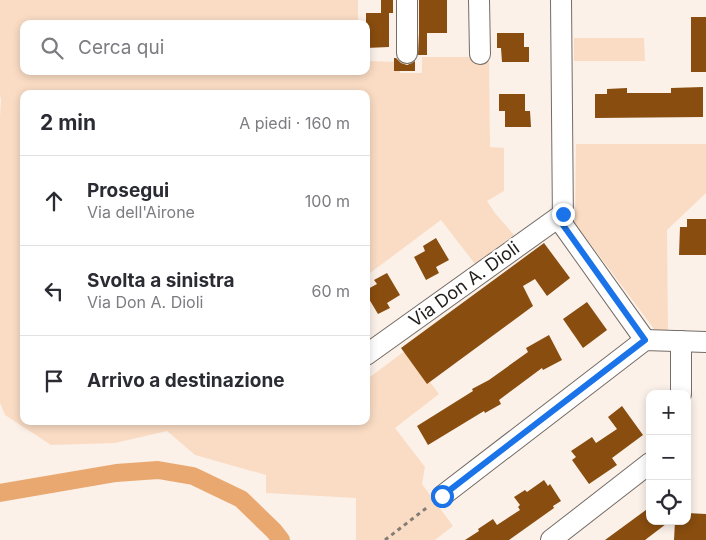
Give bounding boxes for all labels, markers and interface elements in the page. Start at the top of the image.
search box [20,20,370,75]
icon: search [38,34,66,62]
text: Cerca qui [78,36,164,59]
text: 2 min [40,110,96,135]
text: A piedi · 160 m [239,113,350,133]
text: Prosegui [87,179,169,202]
icon: ahead [40,187,68,215]
text: 100 m [305,191,350,211]
text: Via dell'Airone [87,202,195,222]
route end [552,203,575,226]
street label: Via Don A. Dioli [405,237,523,331]
text: Svolta a sinistra [87,269,235,292]
icon: left [40,277,68,305]
text: 60 m [311,281,350,301]
text: Via Don A. Dioli [87,292,203,312]
icon: arrive [40,367,68,395]
text: Arrivo a destinazione [87,369,285,392]
map controls [646,390,691,525]
button: + [646,390,691,435]
button: − [646,435,691,480]
button: locate [646,480,691,525]
route start [431,485,454,508]

